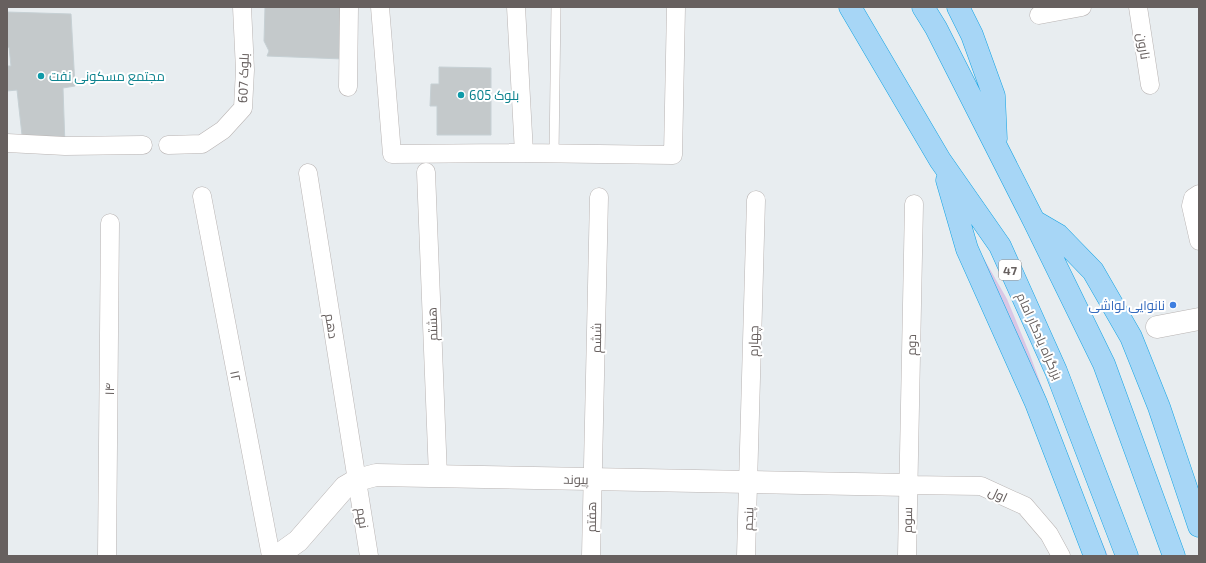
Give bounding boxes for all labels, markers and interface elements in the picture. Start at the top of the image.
street label: نارون [1134,32,1154,60]
street label: بلوک 607 [234,53,252,103]
place label: مجتمع مسکونی نفت [49,68,165,85]
marker: مجتمع مسکونی نفت [36,71,46,81]
place label: بلوک 605 [469,87,519,103]
marker: بلوک 605 [456,90,466,100]
road number: 47 [999,260,1021,280]
street label: بزرگراه یادگار امام [1012,290,1066,383]
place label: نانوایی لواشی [1089,297,1165,313]
marker: نانوایی لواشی [1168,300,1178,310]
street label: هشتم [423,307,443,341]
street label: دهم [320,312,342,340]
street label: ششم [588,323,606,353]
street label: چهارم [745,325,763,357]
street label: دوم [903,334,921,356]
street label: ۱۲ [227,369,245,383]
street label: ۱۴ [101,382,117,395]
street label: پیوند [563,471,589,489]
street label: اول [985,483,1010,506]
street label: هفتم [583,501,601,533]
street label: پنجم [740,506,758,531]
street label: نهم [352,507,373,530]
street label: سوم [899,507,917,533]

